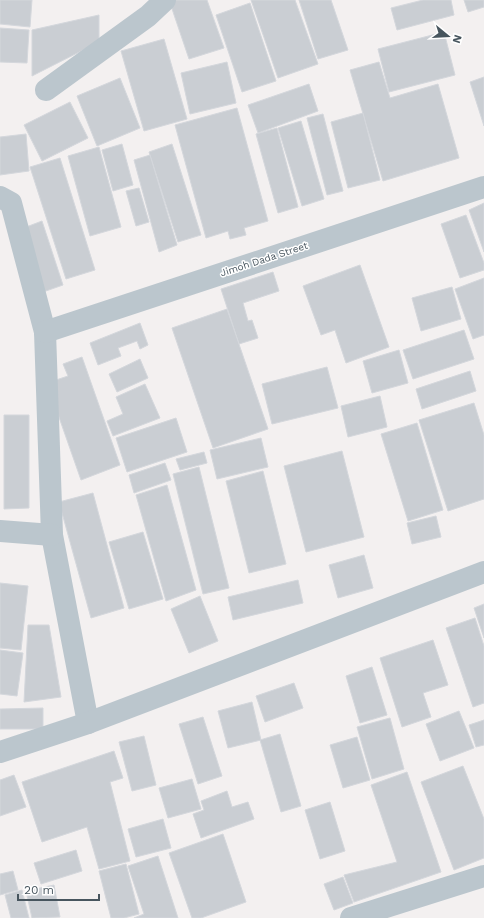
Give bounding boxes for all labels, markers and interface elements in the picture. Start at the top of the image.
north arrow [428,16,468,56]
text: N [450,33,464,45]
street label: Jimoh Dada Street [219,239,310,278]
scale bar [18,876,99,902]
text: 20 m [24,883,54,897]

